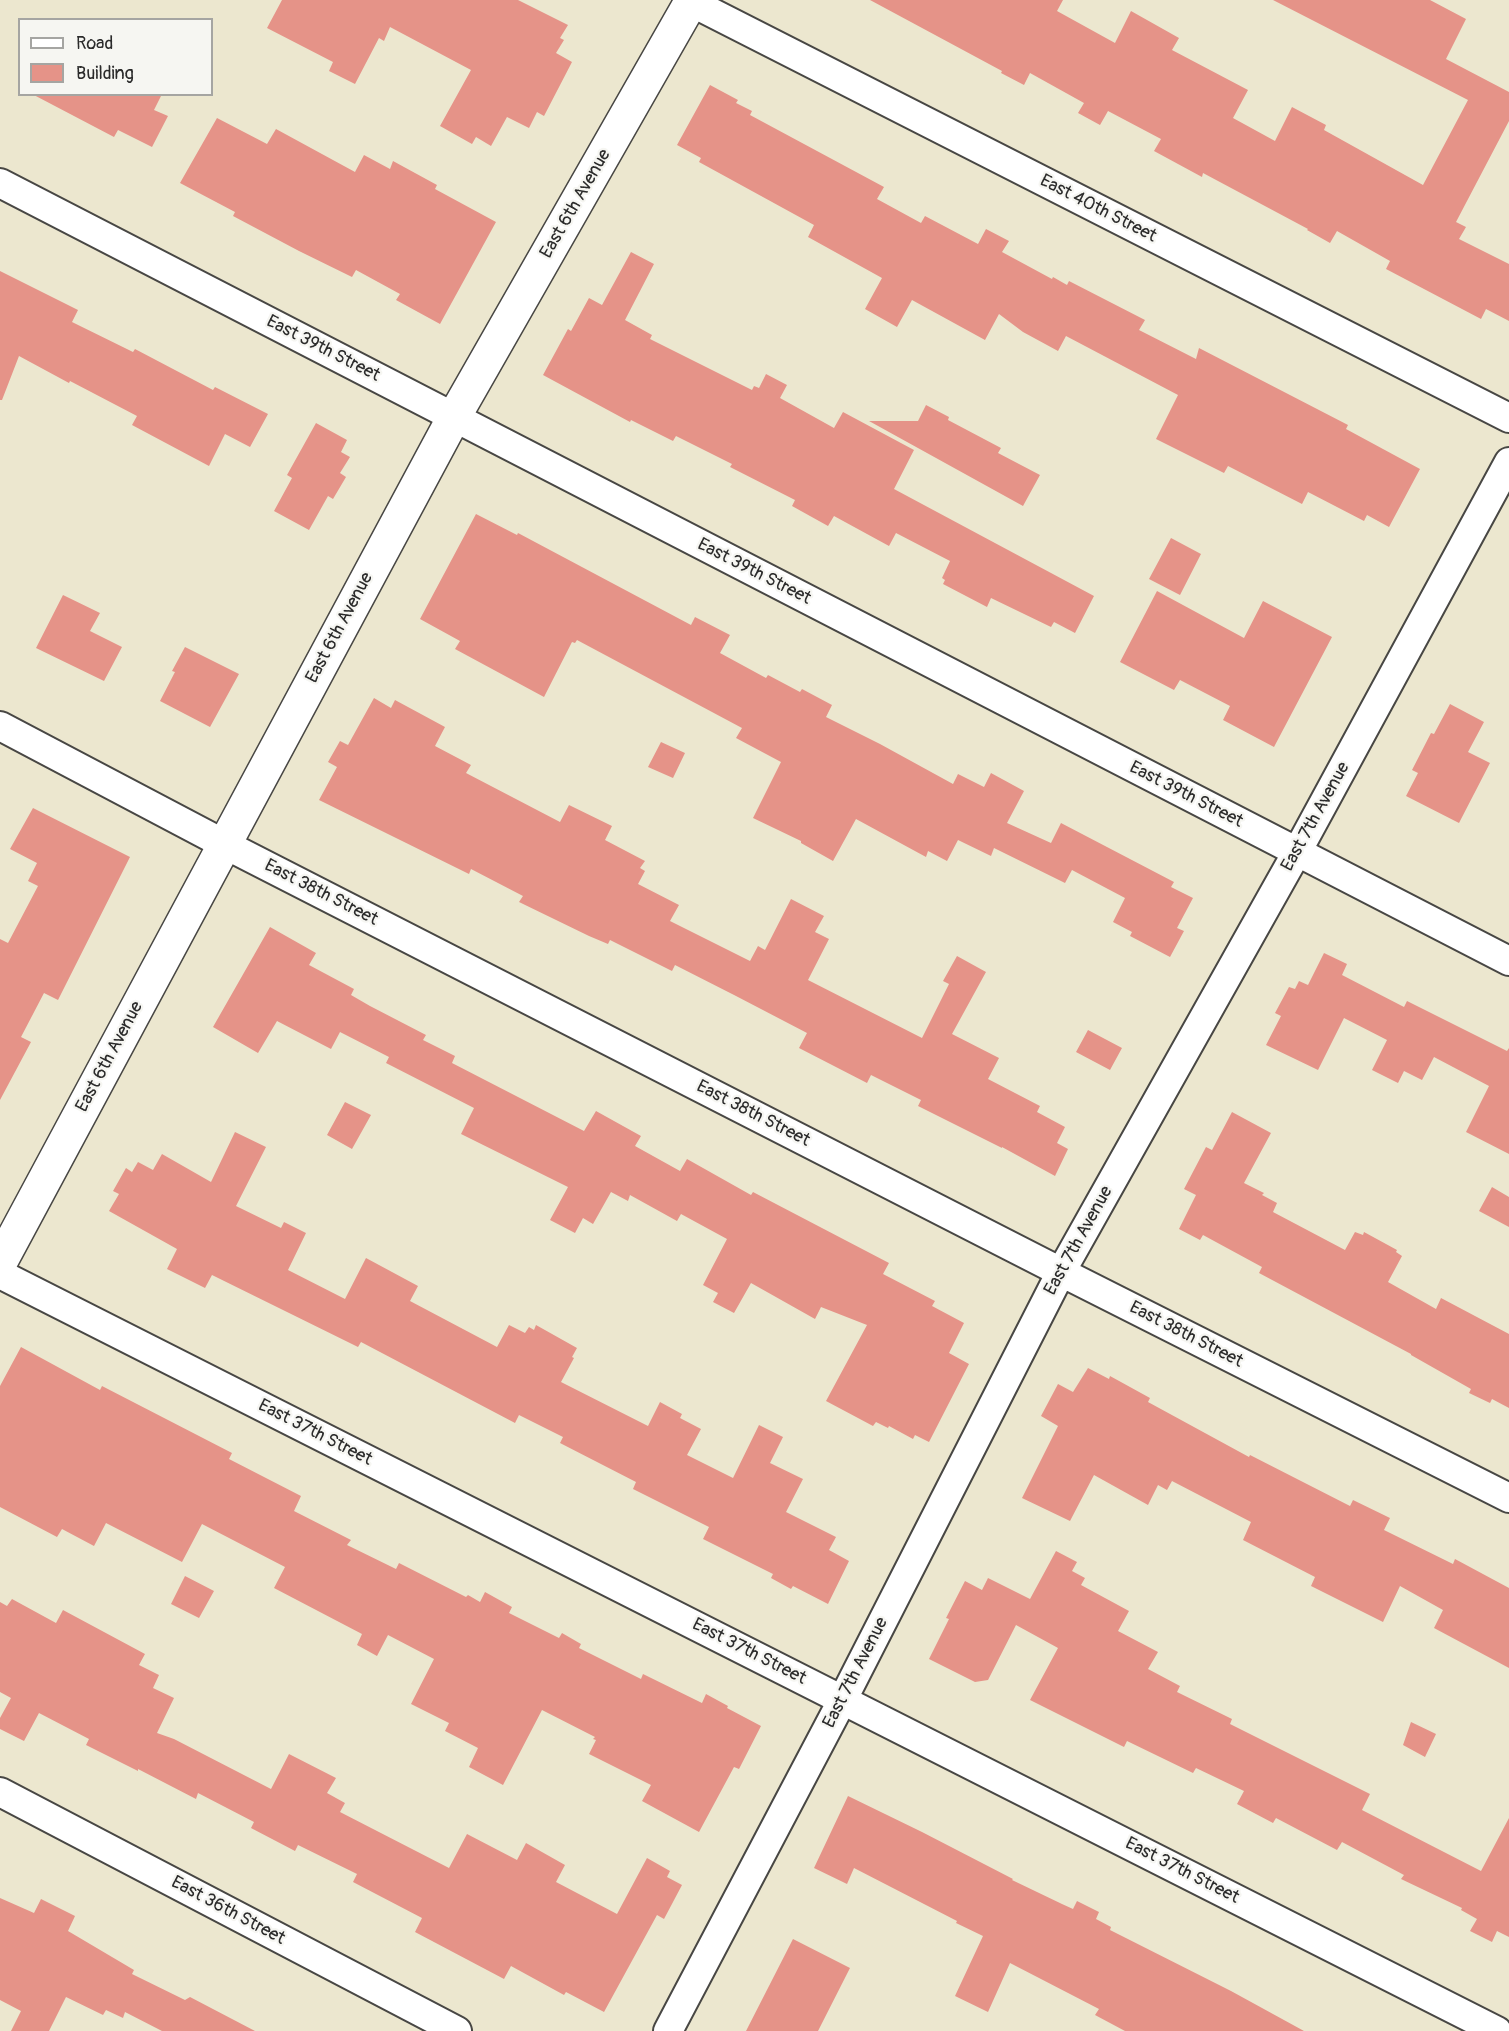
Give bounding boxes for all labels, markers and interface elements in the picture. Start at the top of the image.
legend [18,18,213,96]
text: Road [76,32,113,55]
text: Building [76,62,134,85]
street label: East 6th Avenue [536,146,616,262]
street label: East 40th Street [1036,170,1160,248]
street label: East 39th Street [263,311,383,387]
street label: East 39th Street [694,534,814,610]
street label: East 6th Avenue [302,569,378,687]
street label: East 39th Street [1126,757,1246,833]
street label: East 7th Avenue [1277,759,1355,875]
street label: East 38th Street [261,855,381,931]
street label: East 6th Avenue [72,998,148,1116]
street label: East 38th Street [693,1076,813,1152]
street label: East 7th Avenue [1040,1183,1118,1299]
street label: East 38th Street [1126,1297,1246,1373]
street label: East 37th Street [254,1395,376,1471]
street label: East 37th Street [688,1614,810,1690]
street label: East 7th Avenue [819,1614,893,1732]
street label: East 37th Street [1121,1833,1243,1909]
street label: East 36th Street [167,1872,289,1950]

